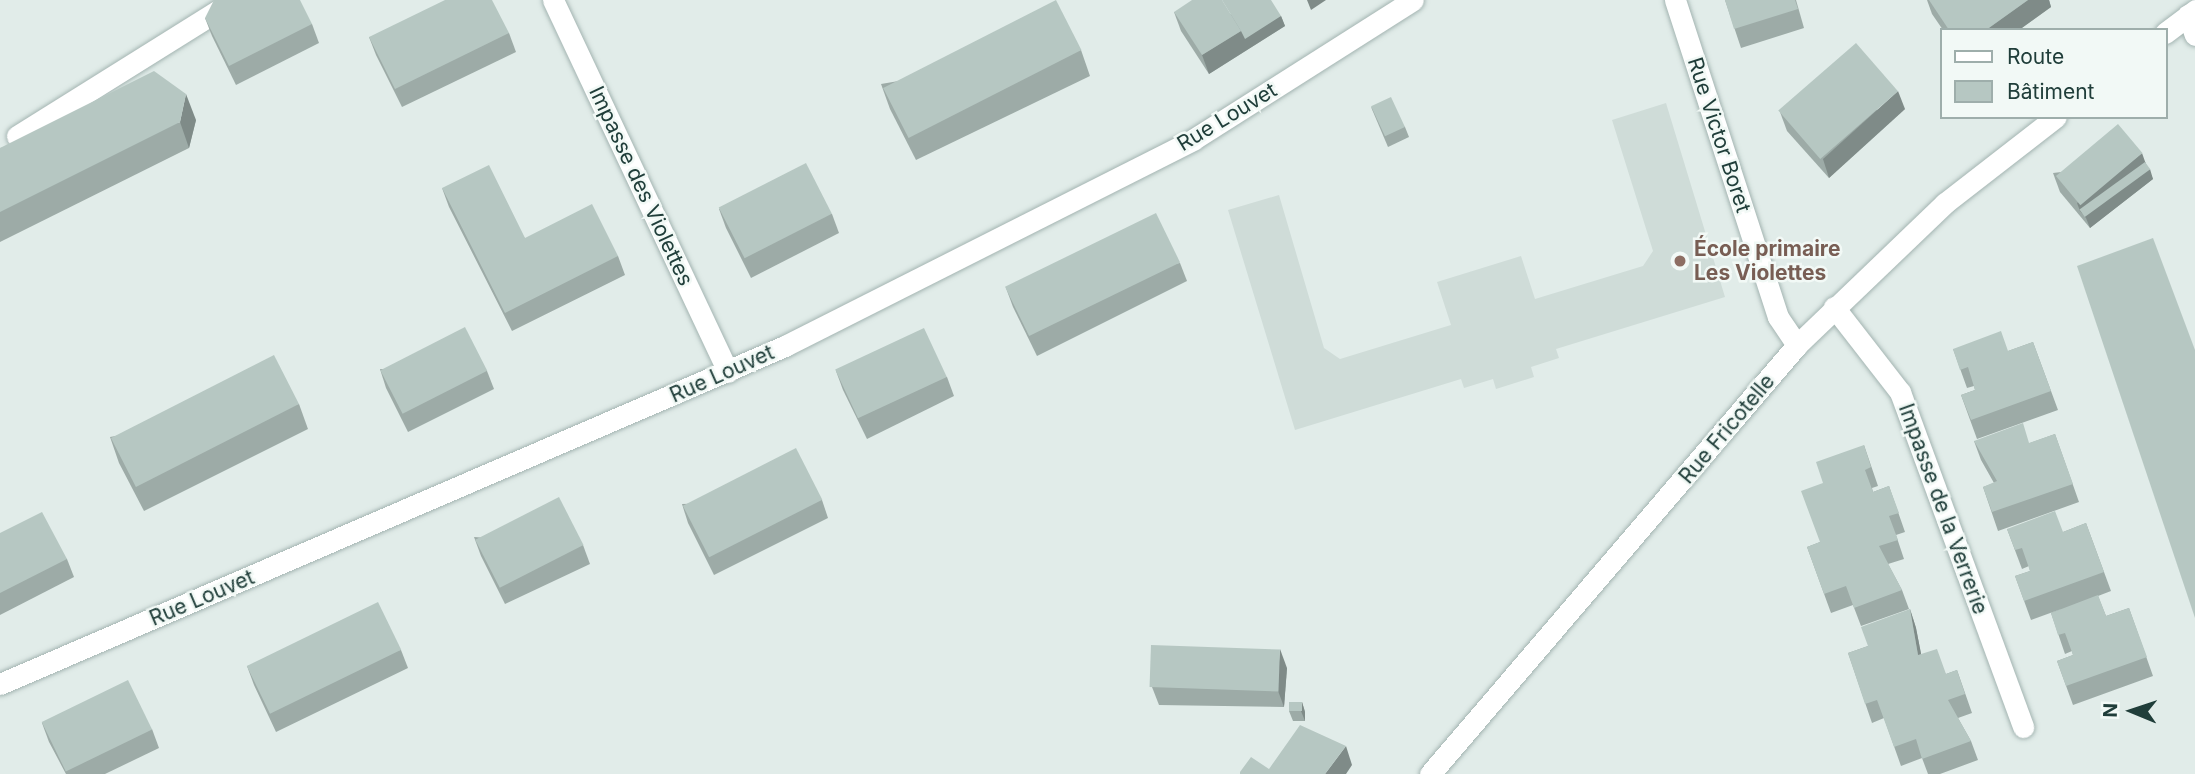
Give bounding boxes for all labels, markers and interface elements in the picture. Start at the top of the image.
legend [1940,28,2167,119]
text: Route [2007,44,2064,69]
street label: Rue Victor Boret [1682,54,1756,216]
street label: Rue Louvet [1173,77,1281,157]
text: Bâtiment [2007,79,2094,104]
street label: Impasse des Violettes [584,82,698,290]
place label: École primaire Les Violettes [1694,236,1840,286]
marker: École primaire Les Violettes [1672,253,1688,269]
street label: Rue Louvet [666,340,778,408]
street label: Rue Fricotelle [1674,369,1780,489]
street label: Impasse de la Verrerie [1893,400,1993,618]
street label: Rue Louvet [146,565,258,631]
north arrow [2097,676,2167,746]
text: N [2099,703,2122,718]

